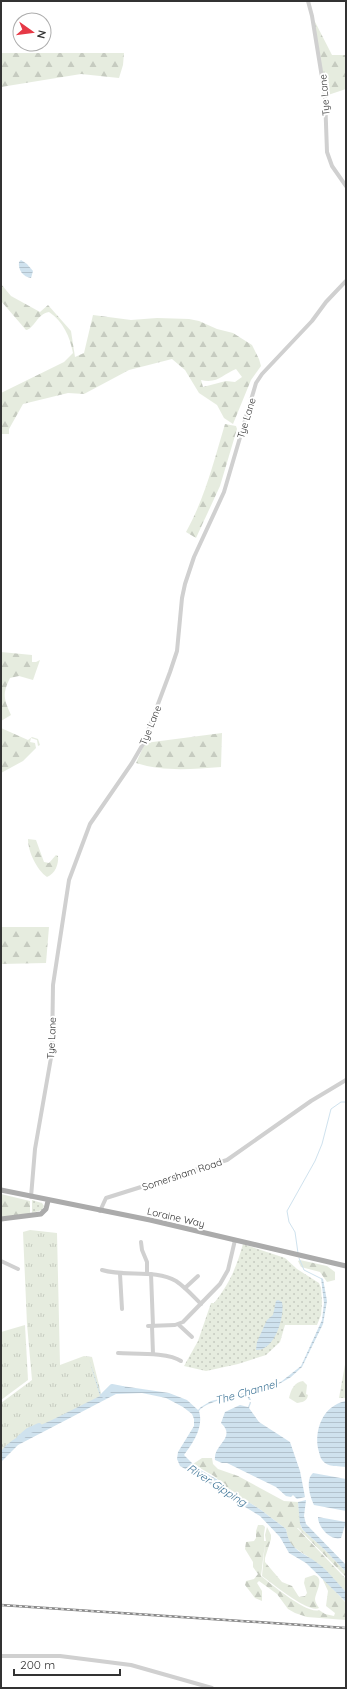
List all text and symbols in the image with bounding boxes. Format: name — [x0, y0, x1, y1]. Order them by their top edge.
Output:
north arrow — [12, 12, 52, 52]
text: N — [34, 29, 49, 40]
street label: Tye Lane — [316, 73, 333, 116]
street label: Tye Lane — [234, 396, 259, 440]
street label: Tye Lane — [137, 703, 164, 747]
street label: Tye Lane — [44, 1016, 59, 1059]
street label: Somersham Road — [140, 1155, 224, 1194]
street label: Loraine Way — [146, 1205, 206, 1230]
water label: The Channel — [213, 1376, 280, 1408]
water label: River Gipping — [185, 1461, 250, 1510]
scale bar — [14, 1651, 120, 1677]
text: 200 m — [20, 1657, 55, 1672]

